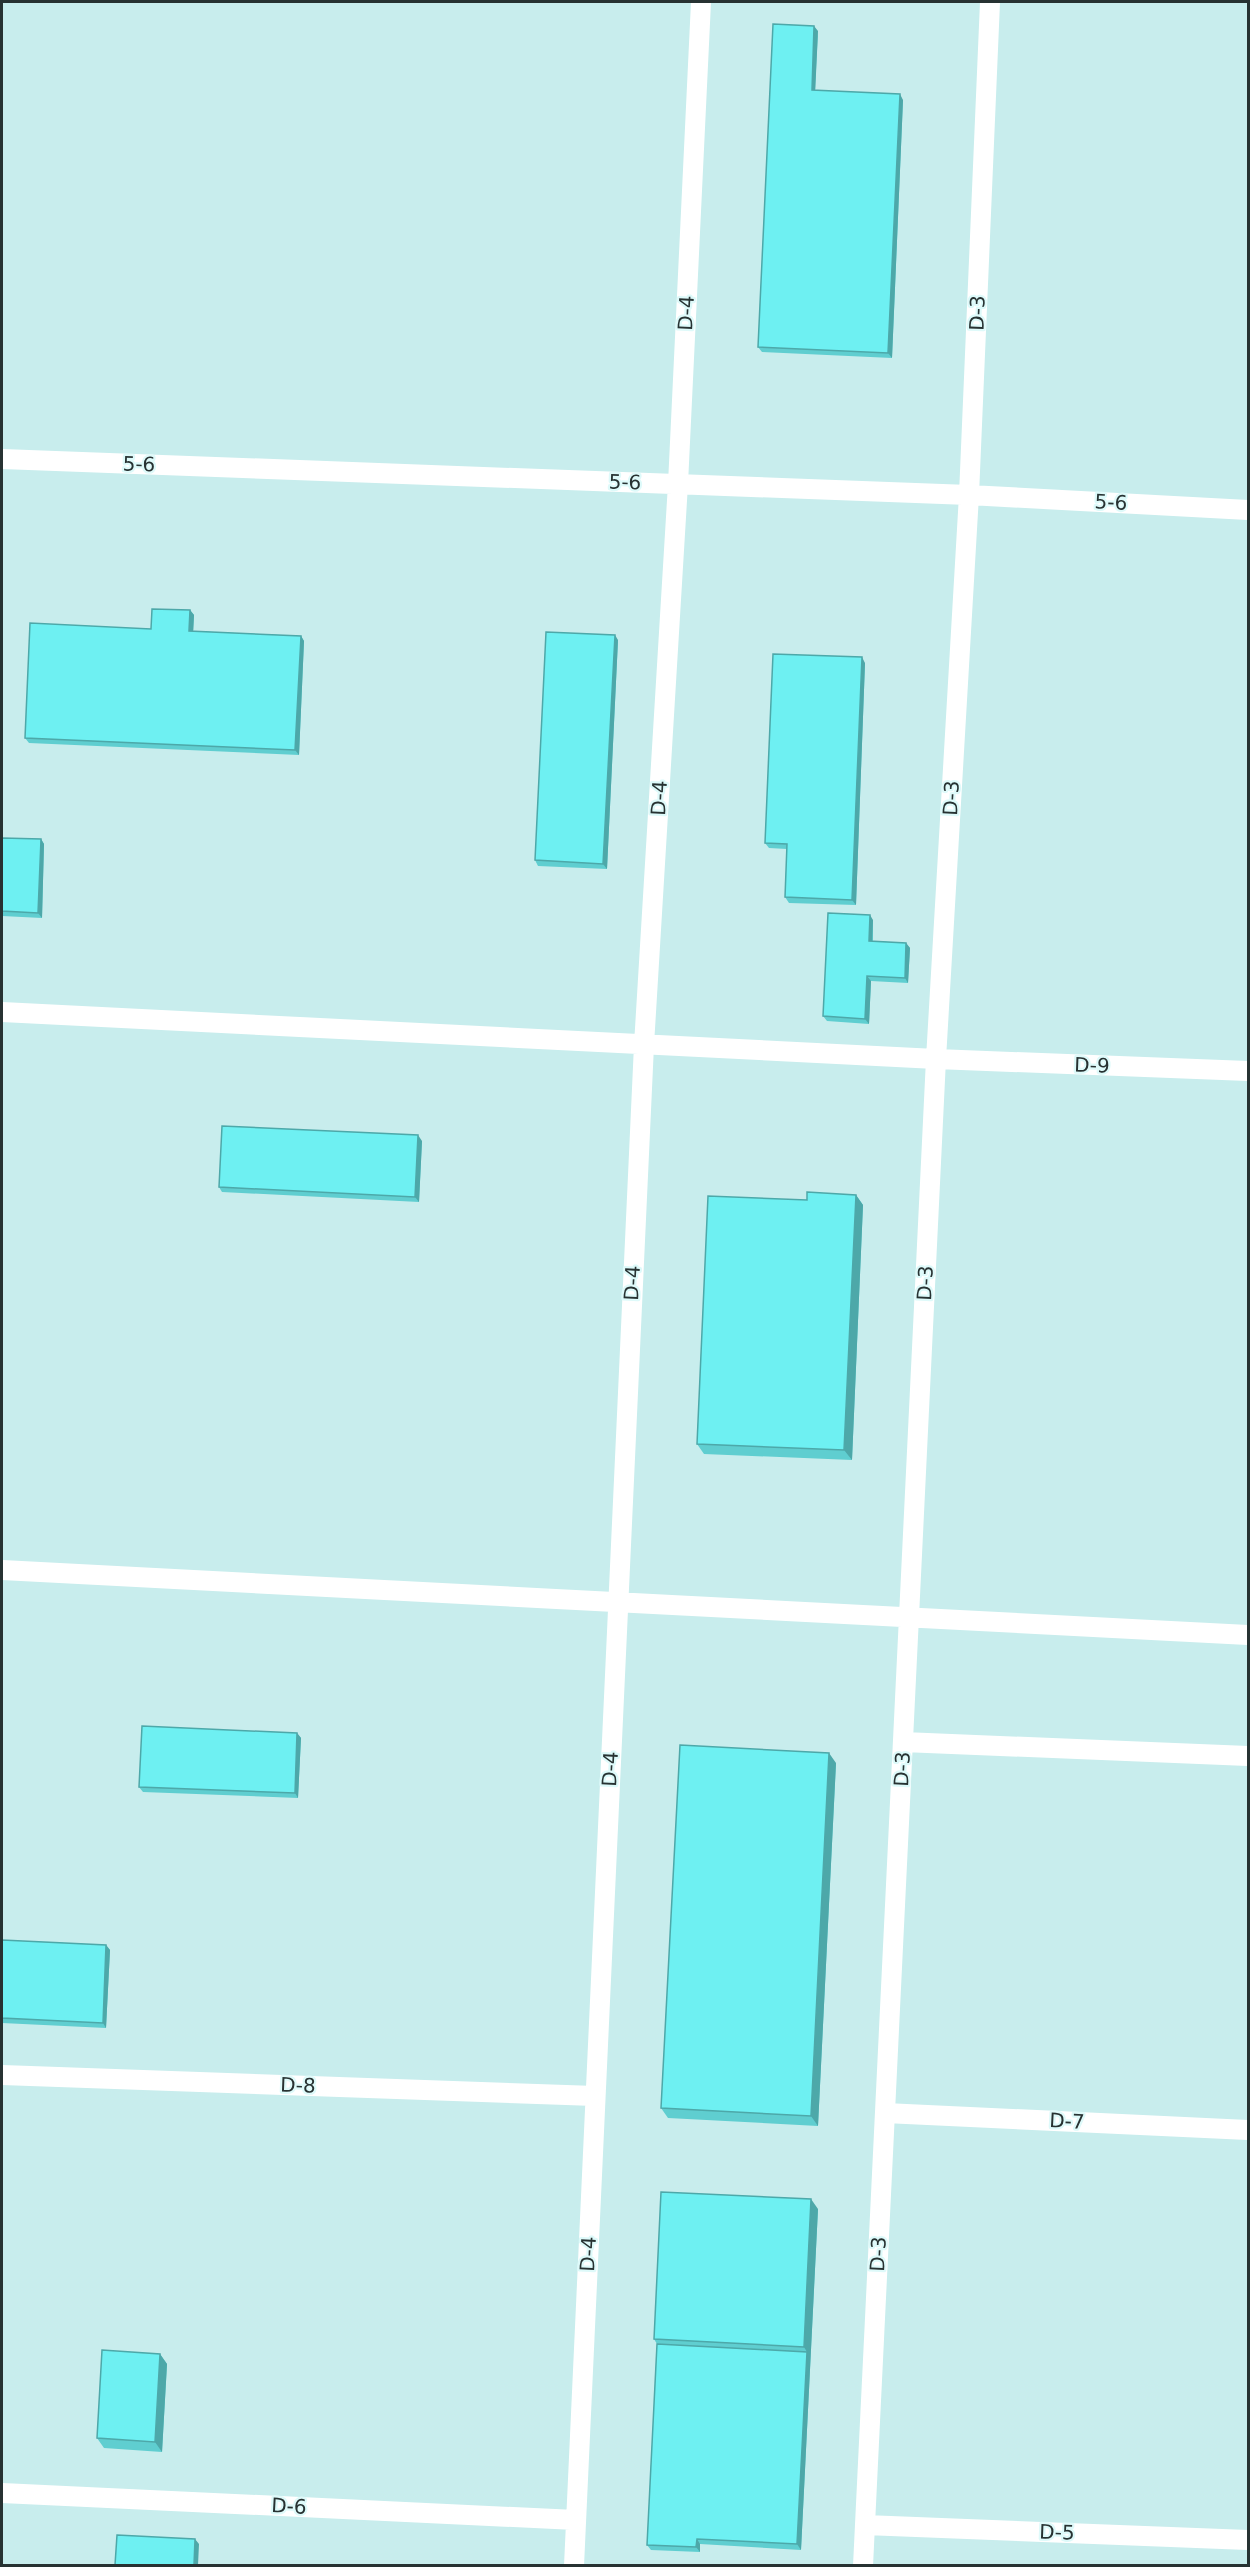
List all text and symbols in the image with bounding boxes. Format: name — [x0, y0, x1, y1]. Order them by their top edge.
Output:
street label: D-4 — [673, 295, 699, 331]
street label: D-3 — [964, 295, 990, 331]
street label: 5-6 — [122, 451, 156, 477]
street label: 5-6 — [608, 469, 642, 495]
street label: 5-6 — [1094, 489, 1128, 515]
street label: D-4 — [646, 780, 672, 816]
street label: D-3 — [938, 780, 964, 816]
street label: D-9 — [1074, 1052, 1110, 1078]
street label: D-4 — [619, 1265, 645, 1301]
street label: D-3 — [912, 1265, 938, 1301]
street label: D-4 — [597, 1751, 623, 1787]
street label: D-3 — [889, 1751, 915, 1787]
street label: D-8 — [280, 2072, 316, 2098]
street label: D-7 — [1049, 2108, 1085, 2134]
street label: D-4 — [575, 2236, 601, 2272]
street label: D-3 — [865, 2236, 891, 2272]
street label: D-6 — [271, 2493, 307, 2519]
street label: D-5 — [1039, 2519, 1075, 2545]

